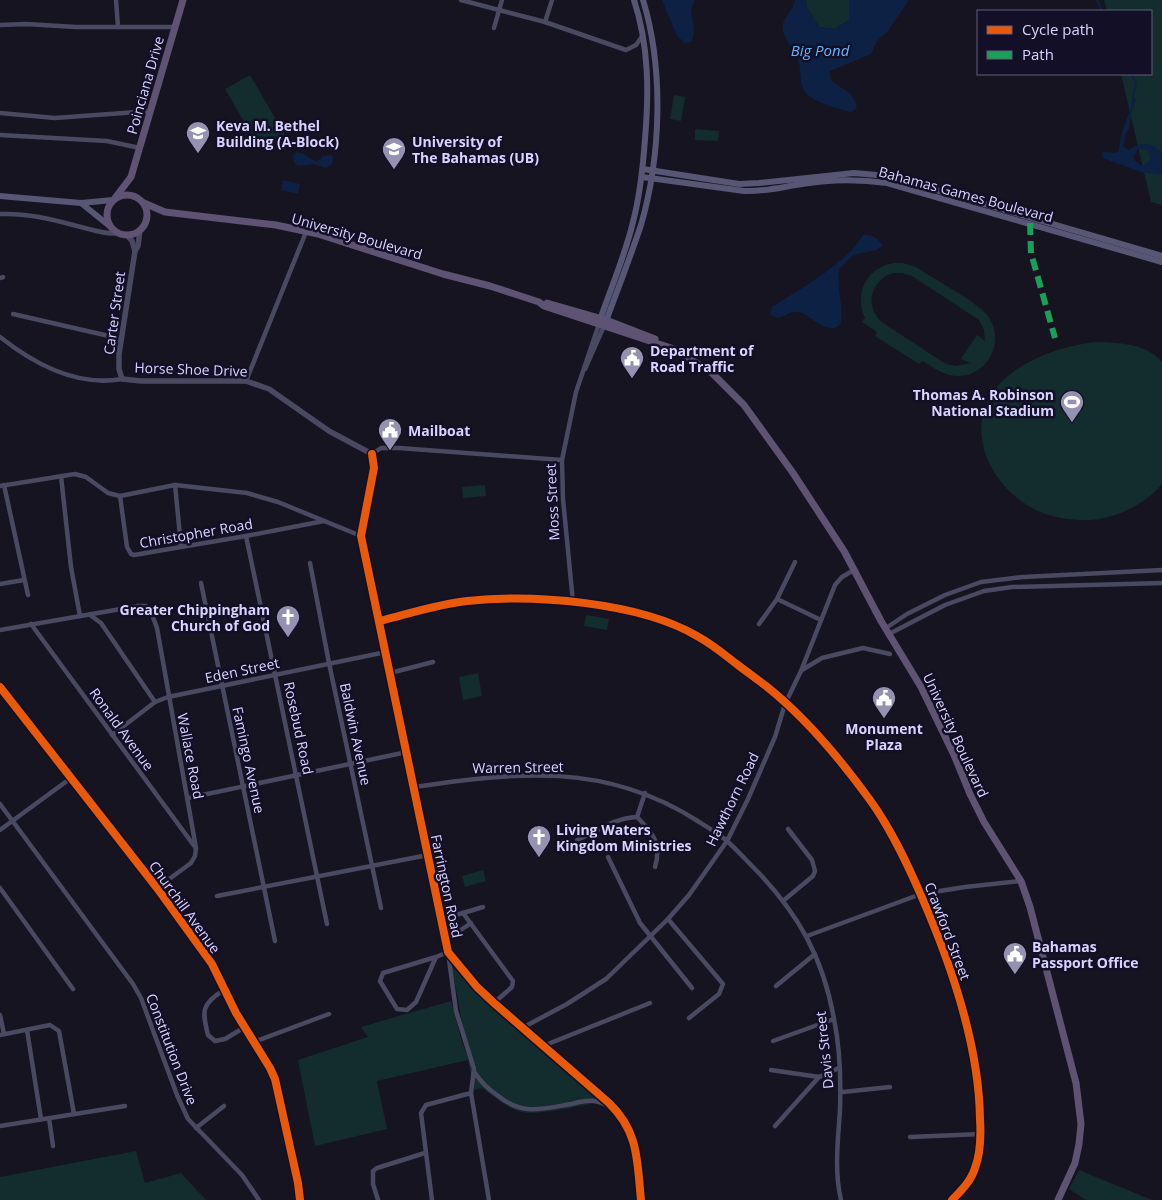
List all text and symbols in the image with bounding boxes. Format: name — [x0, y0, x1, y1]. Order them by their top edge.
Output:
legend — [977, 10, 1152, 75]
text: Cycle path — [1022, 19, 1094, 39]
street label: Poinciana Drive — [122, 34, 168, 136]
water label: Big Pond — [791, 40, 850, 60]
text: Path — [1022, 44, 1054, 64]
place label: Keva M. Bethel Building (A-Block) — [216, 116, 339, 151]
school or university icon: Keva M. Bethel Building (A-Block) — [185, 120, 211, 154]
place label: University of The Bahamas (UB) — [412, 132, 539, 167]
school or university icon: University of The Bahamas (UB) — [381, 136, 407, 170]
street label: Bahamas Games Boulevard — [877, 162, 1055, 226]
street label: University Boulevard — [289, 208, 425, 264]
street label: Carter Street — [99, 270, 129, 356]
place label: Department of Road Traffic — [650, 341, 755, 376]
public building icon: Department of Road Traffic — [619, 345, 645, 379]
street label: Horse Shoe Drive — [134, 358, 248, 380]
place label: Thomas A. Robinson National Stadium — [913, 385, 1054, 420]
sports icon: Thomas A. Robinson National Stadium — [1059, 389, 1085, 423]
public building icon: Mailboat — [377, 417, 403, 451]
place label: Mailboat — [408, 421, 470, 440]
street label: Moss Street — [540, 463, 564, 541]
street label: Christopher Road — [138, 514, 254, 552]
place label: Greater Chippingham Church of God — [120, 600, 270, 635]
church icon: Greater Chippingham Church of God — [275, 604, 301, 638]
street label: Eden Street — [203, 653, 281, 687]
street label: University Boulevard — [919, 670, 993, 800]
street label: Rosebud Road — [280, 680, 318, 776]
street label: Baldwin Avenue — [336, 681, 376, 787]
street label: Ronald Avenue — [86, 684, 159, 774]
public building icon: Monument Plaza — [871, 685, 897, 719]
street label: Famingo Avenue — [228, 705, 270, 815]
street label: Wallace Road — [173, 711, 209, 801]
place label: Monument Plaza — [845, 719, 923, 754]
street label: Hawthorn Road — [701, 749, 763, 849]
street label: Warren Street — [472, 757, 564, 777]
place label: Living Waters Kingdom Ministries — [556, 820, 691, 855]
church icon: Living Waters Kingdom Ministries — [526, 824, 552, 858]
street label: Farrington Road — [427, 833, 467, 939]
street label: Churchill Avenue — [145, 857, 225, 957]
street label: Crawford Street — [921, 879, 975, 983]
place label: Bahamas Passport Office — [1032, 937, 1138, 972]
public building icon: Bahamas Passport Office — [1002, 941, 1028, 975]
street label: Constitution Drive — [142, 990, 202, 1108]
street label: Davis Street — [810, 1010, 838, 1090]

